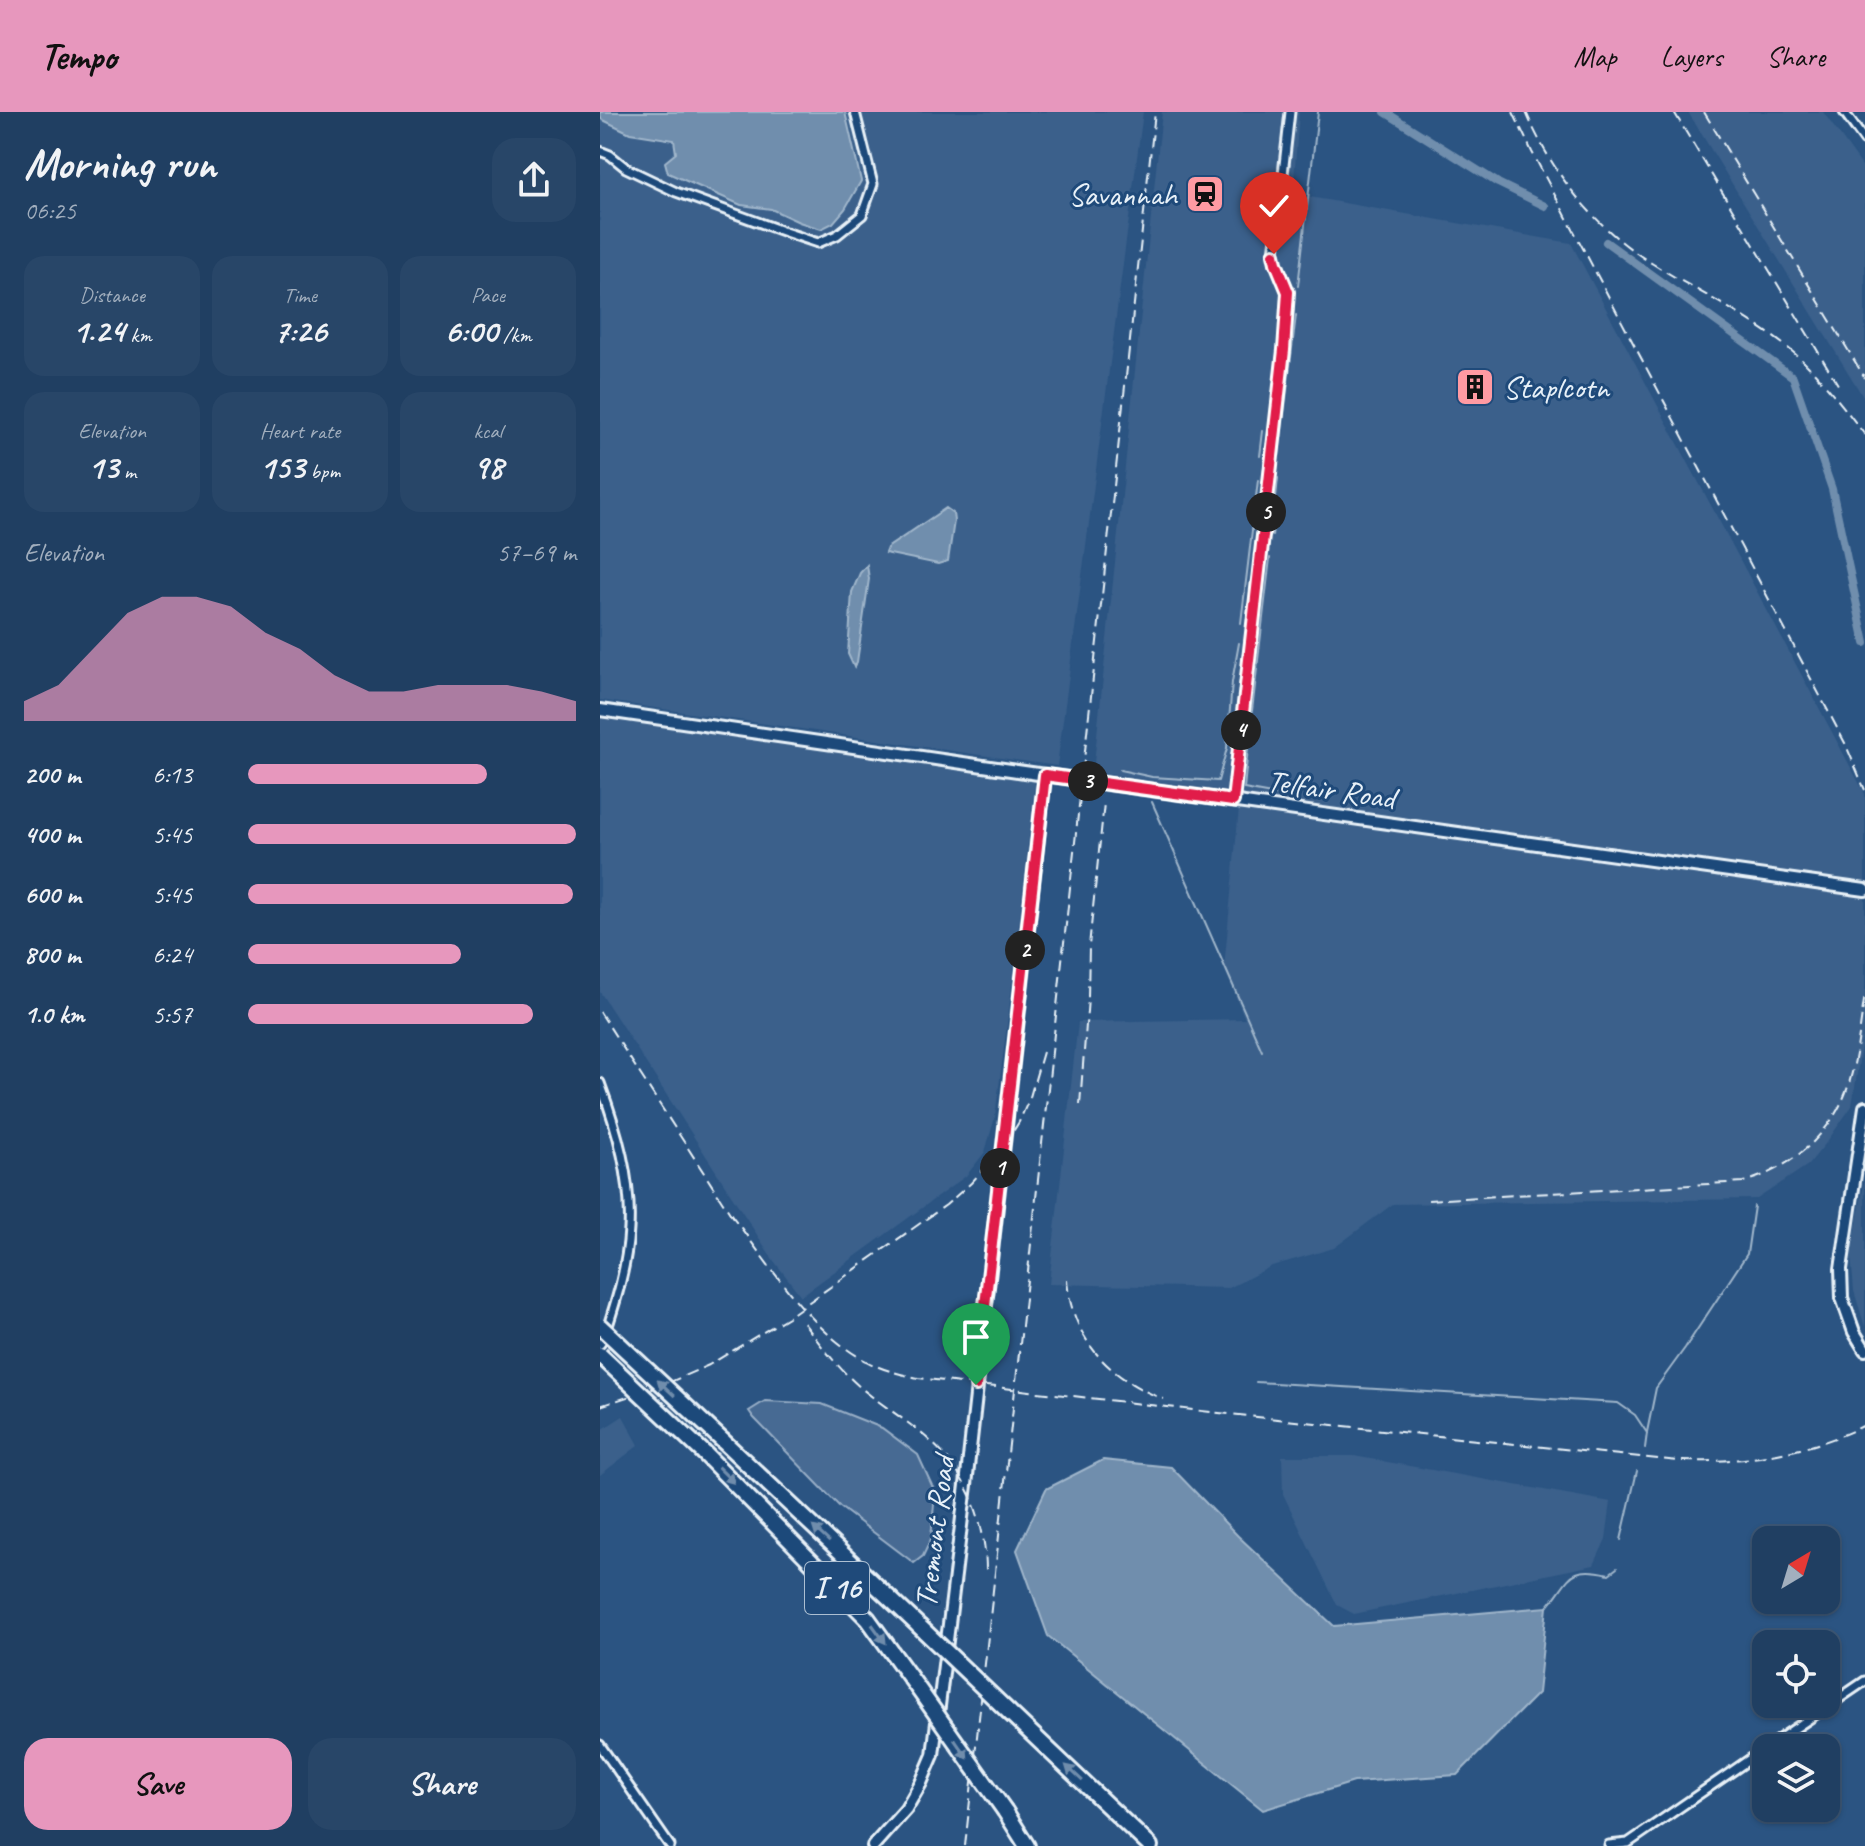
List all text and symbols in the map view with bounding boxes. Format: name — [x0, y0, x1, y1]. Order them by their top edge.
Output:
text: Tempo — [40, 33, 116, 80]
text: Map — [1574, 39, 1617, 74]
text: Layers — [1661, 39, 1722, 74]
text: Share — [1766, 39, 1825, 74]
text: Morning run — [24, 136, 216, 191]
button: share — [492, 138, 576, 222]
pin — [1240, 172, 1308, 254]
station icon: Savannah — [1184, 173, 1226, 215]
place label: Savannah — [1068, 174, 1179, 215]
icon: check — [1252, 184, 1296, 228]
text: 06:25 — [24, 194, 76, 227]
text: Distance — [79, 281, 145, 309]
text: Time — [283, 281, 317, 309]
text: Pace — [471, 281, 505, 309]
text: 1.24 — [72, 309, 125, 352]
text: 7:26 — [273, 309, 327, 352]
text: 6:00 — [444, 309, 498, 352]
text: km — [125, 321, 152, 349]
text: /km — [498, 321, 532, 349]
building icon: Staplcotn — [1454, 366, 1496, 408]
place label: Staplcotn — [1503, 367, 1611, 408]
text: Elevation — [78, 417, 146, 445]
text: Heart rate — [260, 417, 340, 445]
text: kcal — [473, 417, 503, 445]
text: 13 — [88, 445, 118, 488]
text: 153 — [260, 445, 305, 488]
text: 98 — [473, 445, 503, 488]
text: m — [118, 457, 136, 485]
text: bpm — [305, 457, 340, 485]
pin: 5 — [1246, 492, 1286, 532]
text: 5 — [1261, 498, 1271, 526]
text: Elevation — [24, 536, 104, 569]
text: 57–69 m — [497, 536, 576, 569]
pin: 4 — [1221, 710, 1261, 750]
text: 4 — [1236, 716, 1246, 744]
text: 200 m — [24, 758, 80, 791]
text: 6:13 — [152, 758, 192, 791]
street label: Telfair Road — [1264, 760, 1402, 819]
pin: 3 — [1068, 761, 1108, 801]
text: 3 — [1083, 767, 1093, 795]
text: 400 m — [24, 818, 80, 851]
text: 5:45 — [152, 818, 192, 851]
text: 600 m — [24, 878, 81, 911]
text: 5:45 — [152, 878, 192, 911]
pin: 2 — [1005, 930, 1045, 970]
text: 2 — [1020, 936, 1030, 964]
text: 800 m — [24, 938, 80, 971]
text: 6:24 — [152, 938, 192, 971]
text: 1.0 km — [24, 998, 84, 1031]
text: 5:57 — [152, 998, 192, 1031]
pin: 1 — [980, 1148, 1020, 1188]
text: 1 — [995, 1154, 1005, 1182]
pin — [942, 1303, 1010, 1385]
icon: arrive — [954, 1315, 998, 1359]
one-way arrow — [657, 1379, 676, 1397]
street label: Tremont Road — [905, 1449, 965, 1610]
one-way arrow — [716, 1465, 735, 1484]
one-way arrow — [812, 1526, 831, 1544]
north arrow — [1752, 1526, 1840, 1614]
map controls — [1752, 1526, 1840, 1822]
road number: I 16 — [805, 1562, 869, 1614]
one-way arrow — [871, 1624, 886, 1645]
button: locate — [1752, 1630, 1840, 1718]
button: layers — [1752, 1734, 1840, 1822]
button: Save — [24, 1738, 292, 1830]
button: Share — [308, 1738, 576, 1830]
one-way arrow — [953, 1739, 968, 1760]
one-way arrow — [1064, 1764, 1083, 1782]

